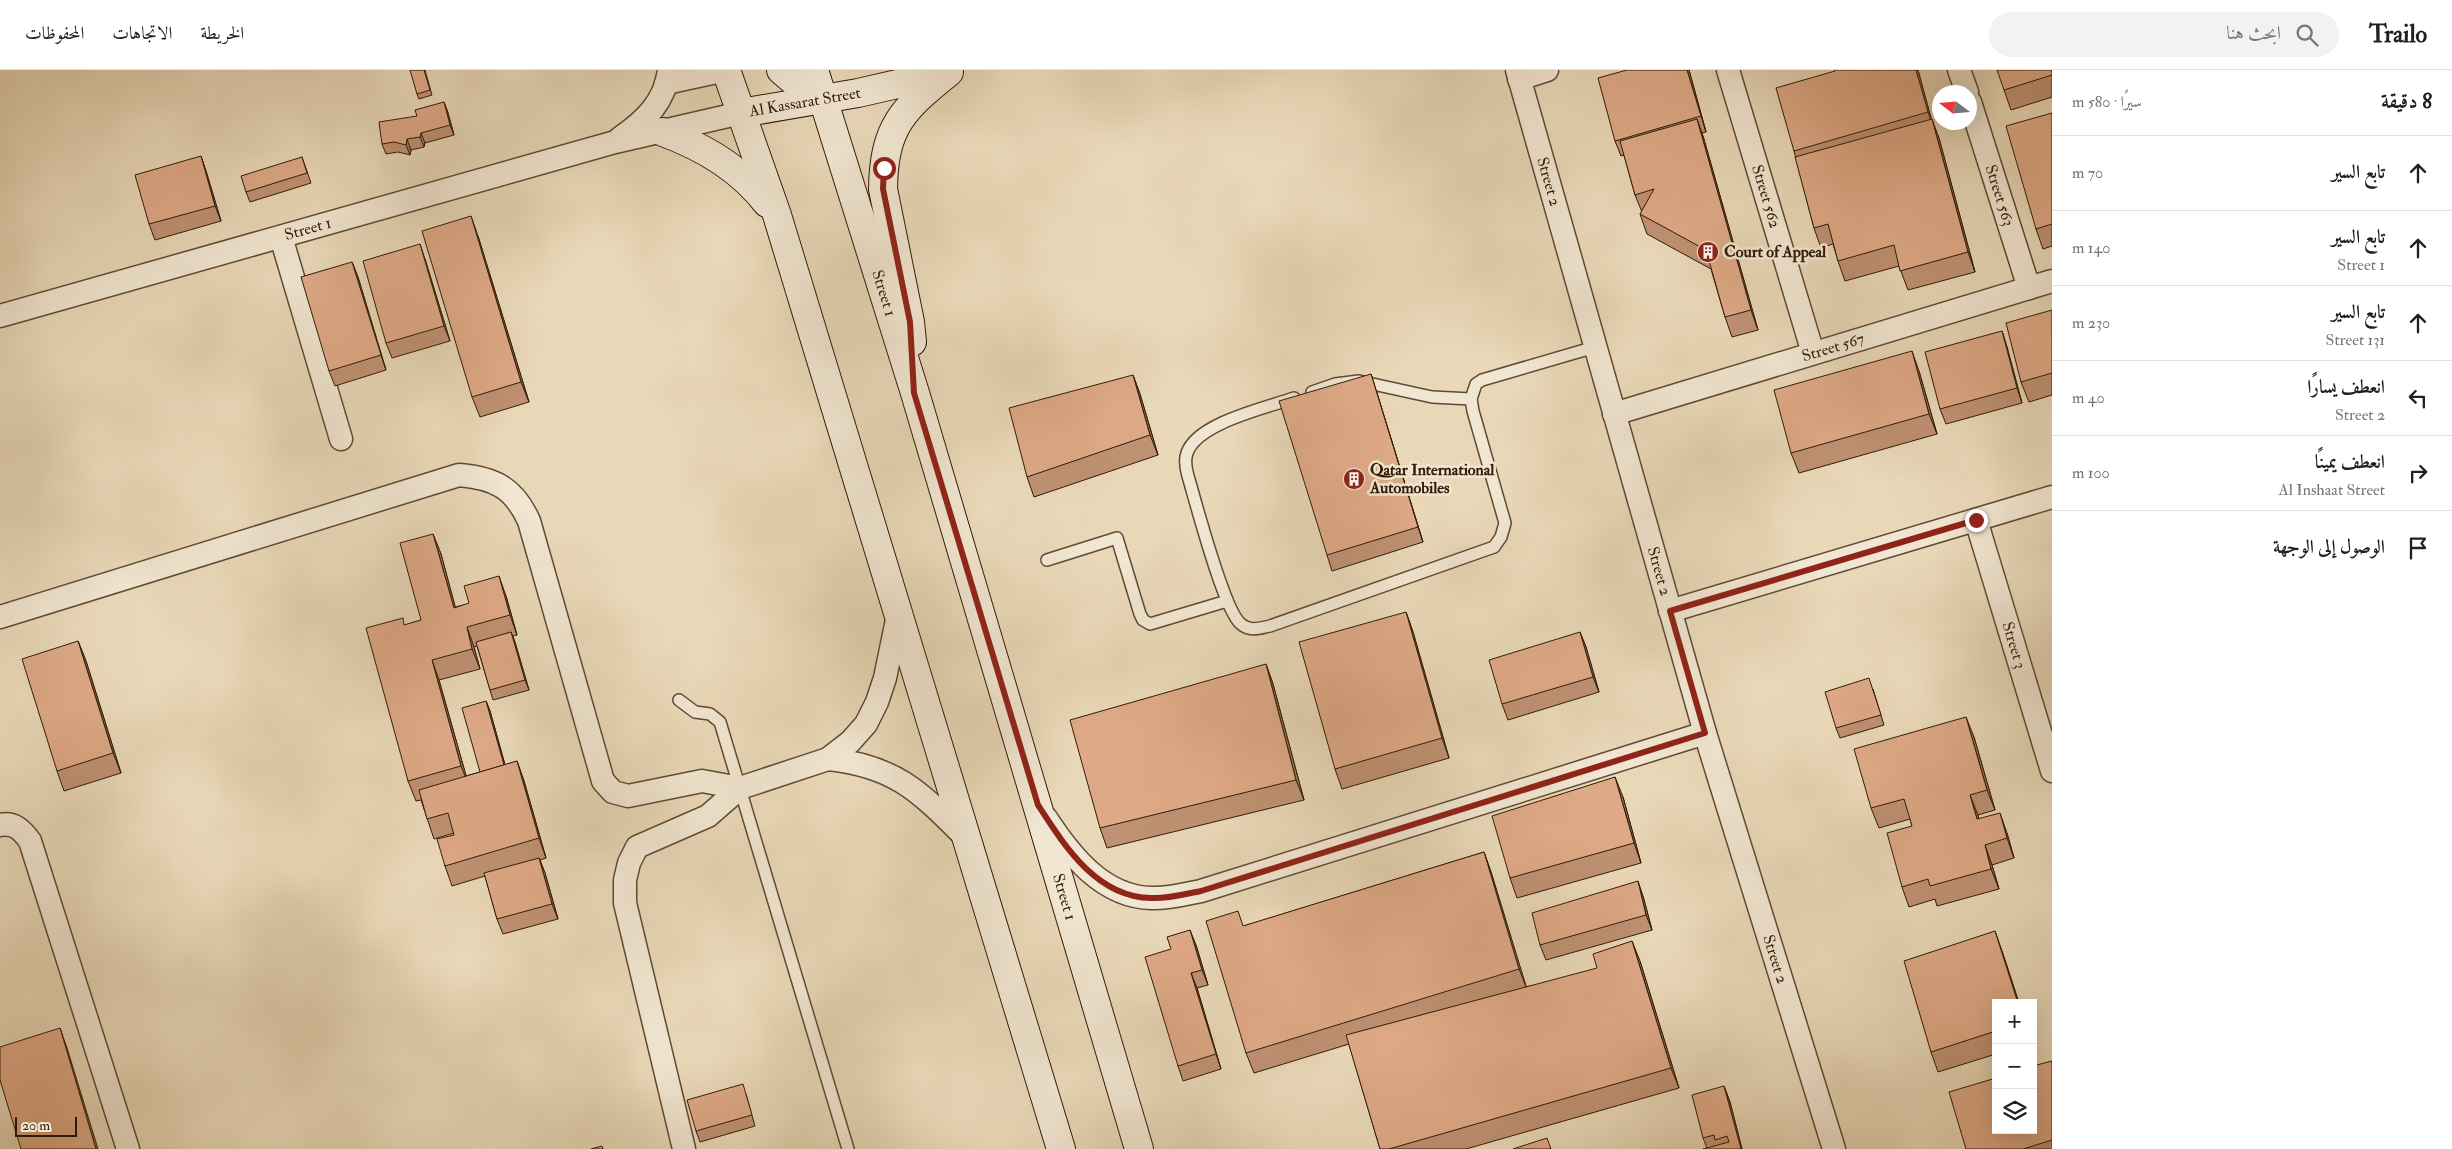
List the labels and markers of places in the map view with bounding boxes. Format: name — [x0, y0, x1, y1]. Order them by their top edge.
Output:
building icon: Court of Appeal — [1696, 240, 1720, 264]
place label: Court of Appeal — [1724, 242, 1827, 263]
place label: Qatar International Automobiles — [1369, 460, 1495, 498]
building icon: Qatar International Automobiles — [1342, 467, 1366, 491]

